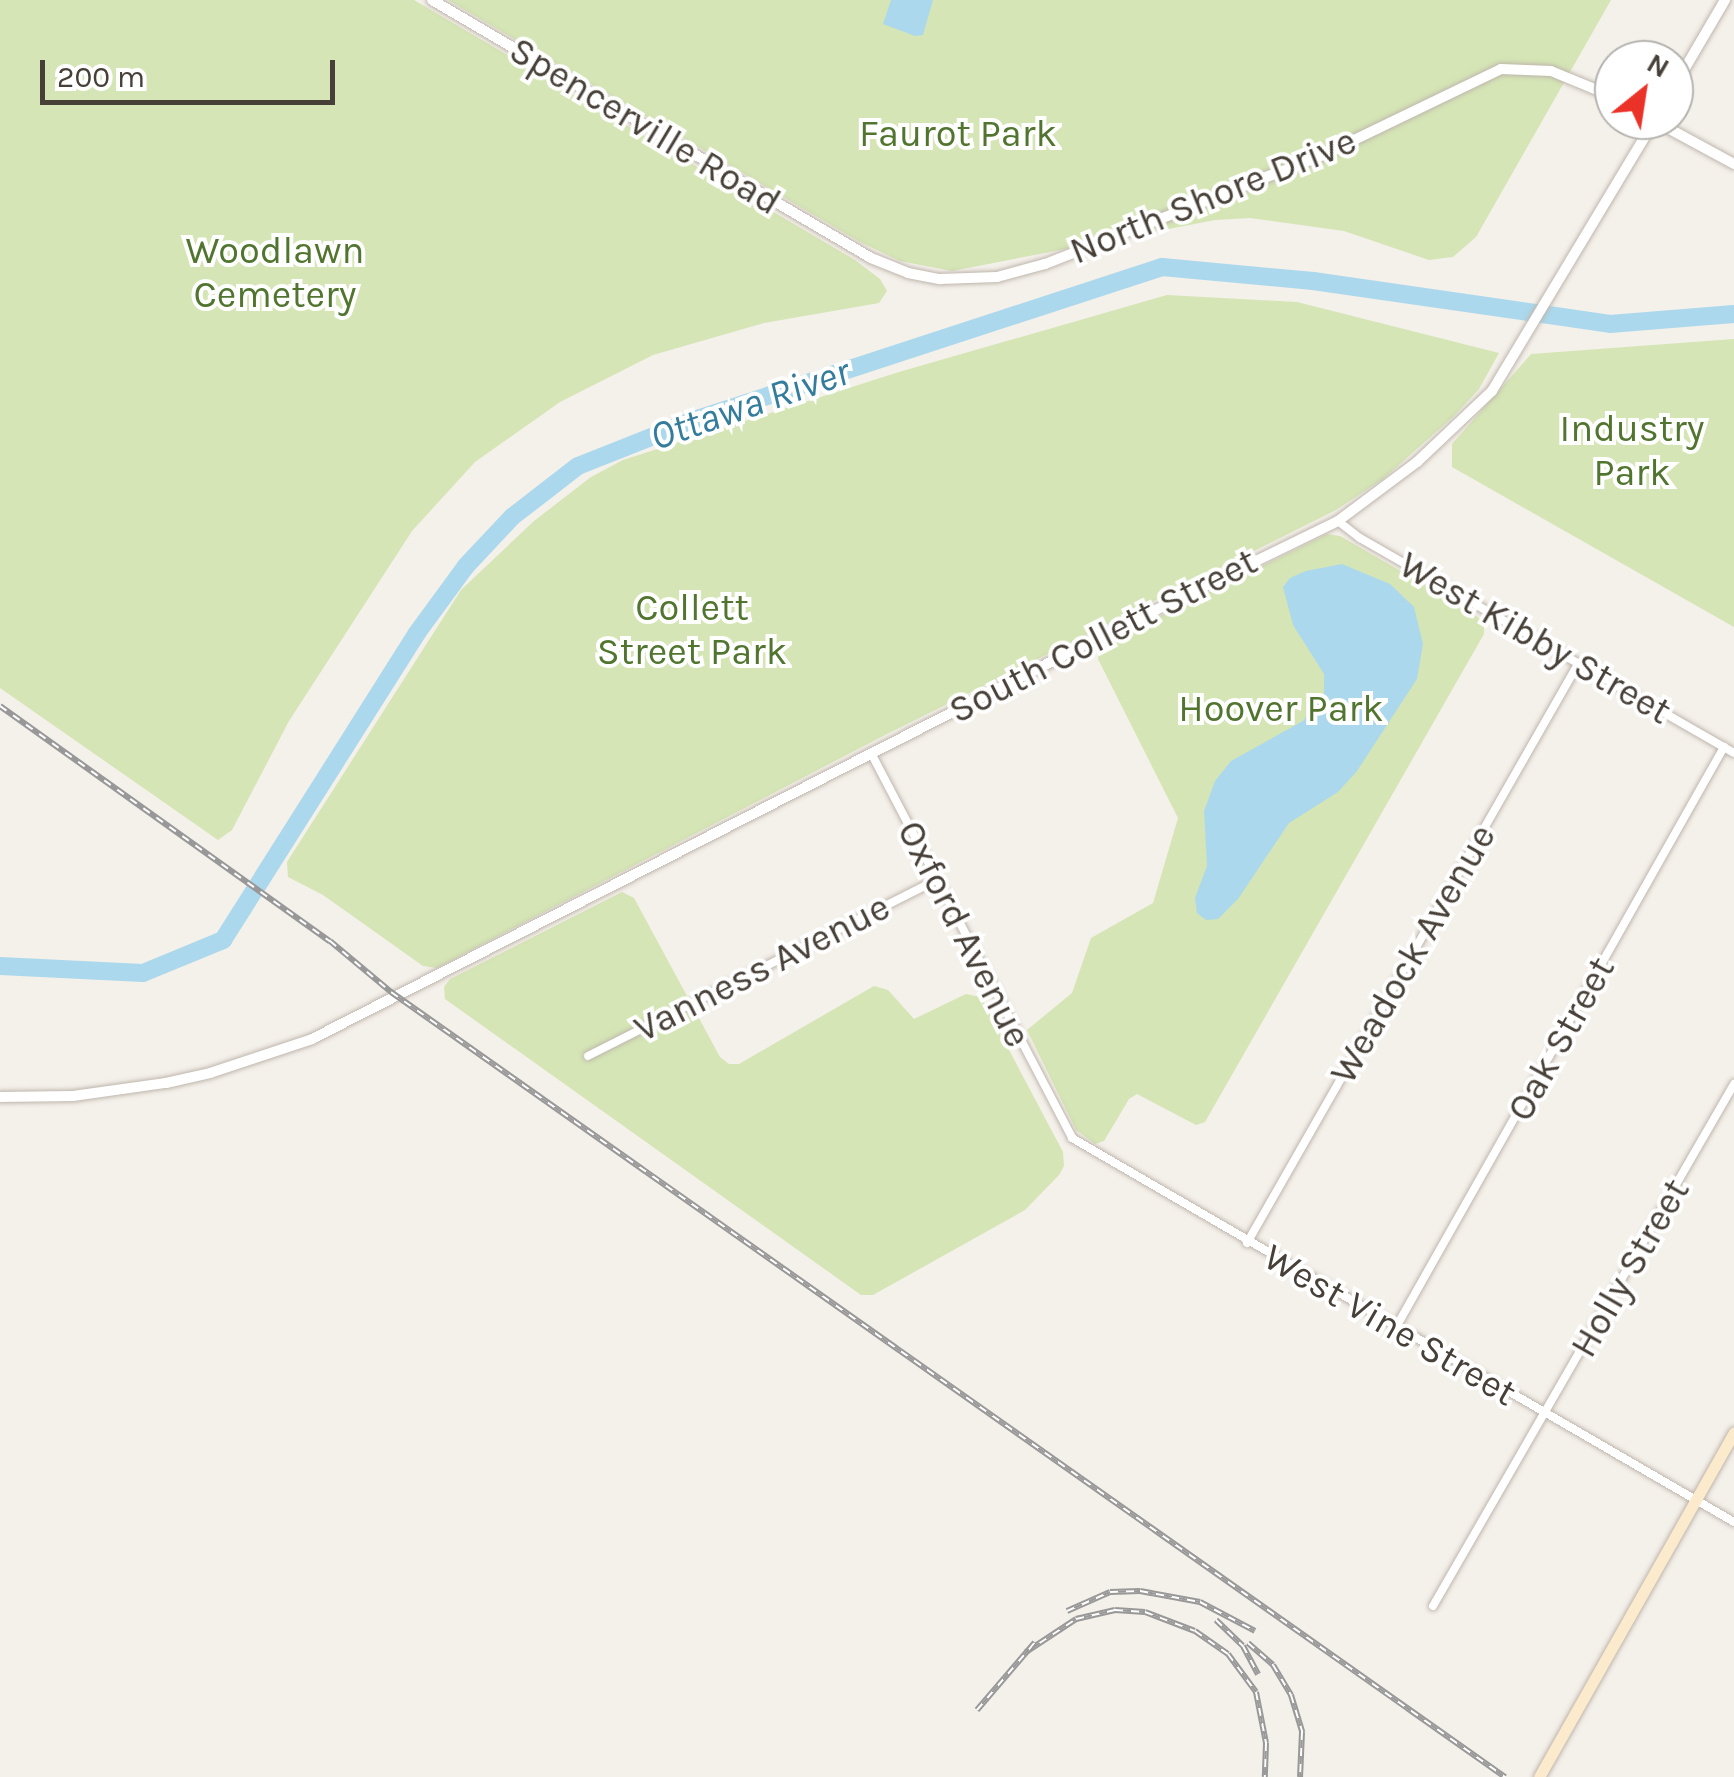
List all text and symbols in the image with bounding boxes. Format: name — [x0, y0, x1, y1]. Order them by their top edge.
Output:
street label: Spencerville Road — [501, 27, 789, 225]
scale bar — [45, 40, 340, 102]
north arrow — [1594, 40, 1694, 140]
text: N — [1641, 46, 1675, 85]
text: 200 m — [57, 59, 145, 95]
park label: Faurot Park — [859, 111, 1057, 157]
street label: North Shore Drive — [1063, 118, 1363, 274]
park label: Woodlawn Cemetery — [186, 228, 364, 318]
water label: Ottawa River — [644, 347, 856, 461]
park label: Industry Park — [1560, 406, 1704, 496]
street label: South Collett Street — [941, 539, 1265, 733]
street label: West Kibby Street — [1391, 542, 1679, 734]
park label: Collett Street Park — [597, 585, 787, 674]
park label: Hoover Park — [1178, 686, 1384, 732]
street label: Oxford Avenue — [887, 813, 1041, 1055]
street label: Weadock Avenue — [1320, 816, 1506, 1092]
street label: Vanness Avenue — [627, 884, 897, 1052]
street label: Oak Street — [1497, 949, 1625, 1129]
street label: Holly Street — [1561, 1171, 1699, 1365]
street label: West Vine Street — [1256, 1234, 1524, 1416]

